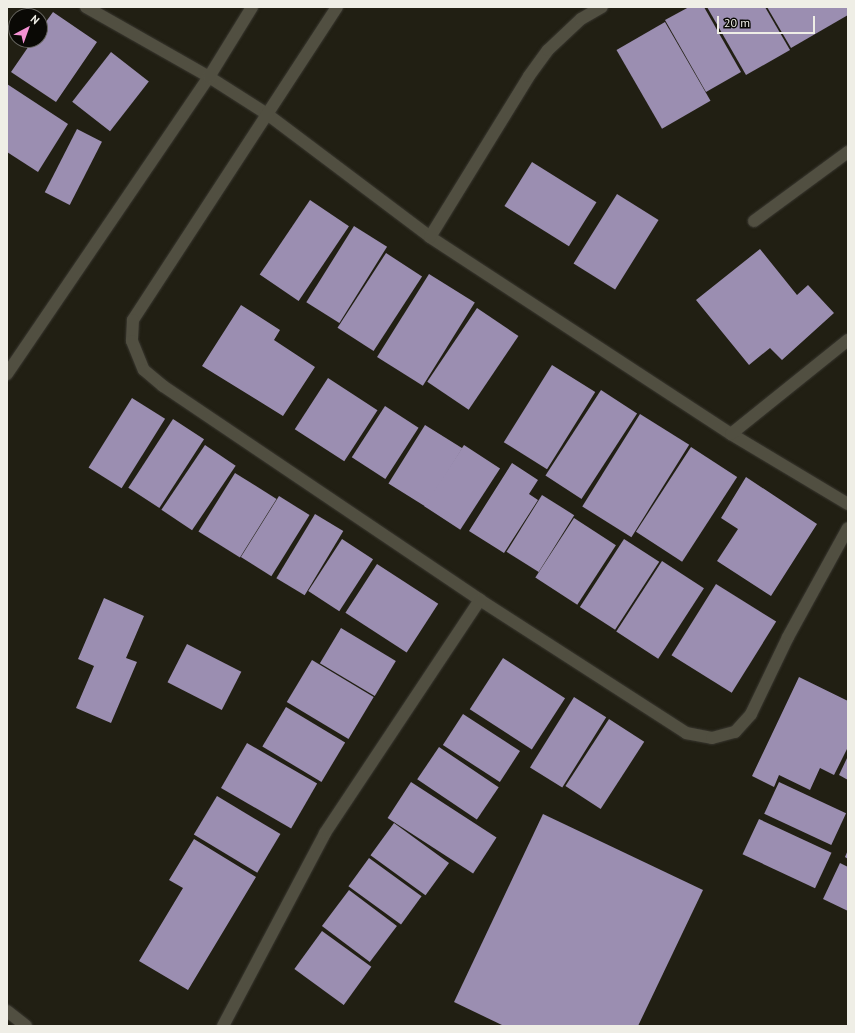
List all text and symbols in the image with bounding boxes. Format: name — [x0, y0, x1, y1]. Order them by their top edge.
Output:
north arrow — [8, 8, 48, 48]
scale bar — [719, 8, 817, 34]
text: N — [28, 12, 43, 27]
text: 20 m — [724, 15, 750, 30]

